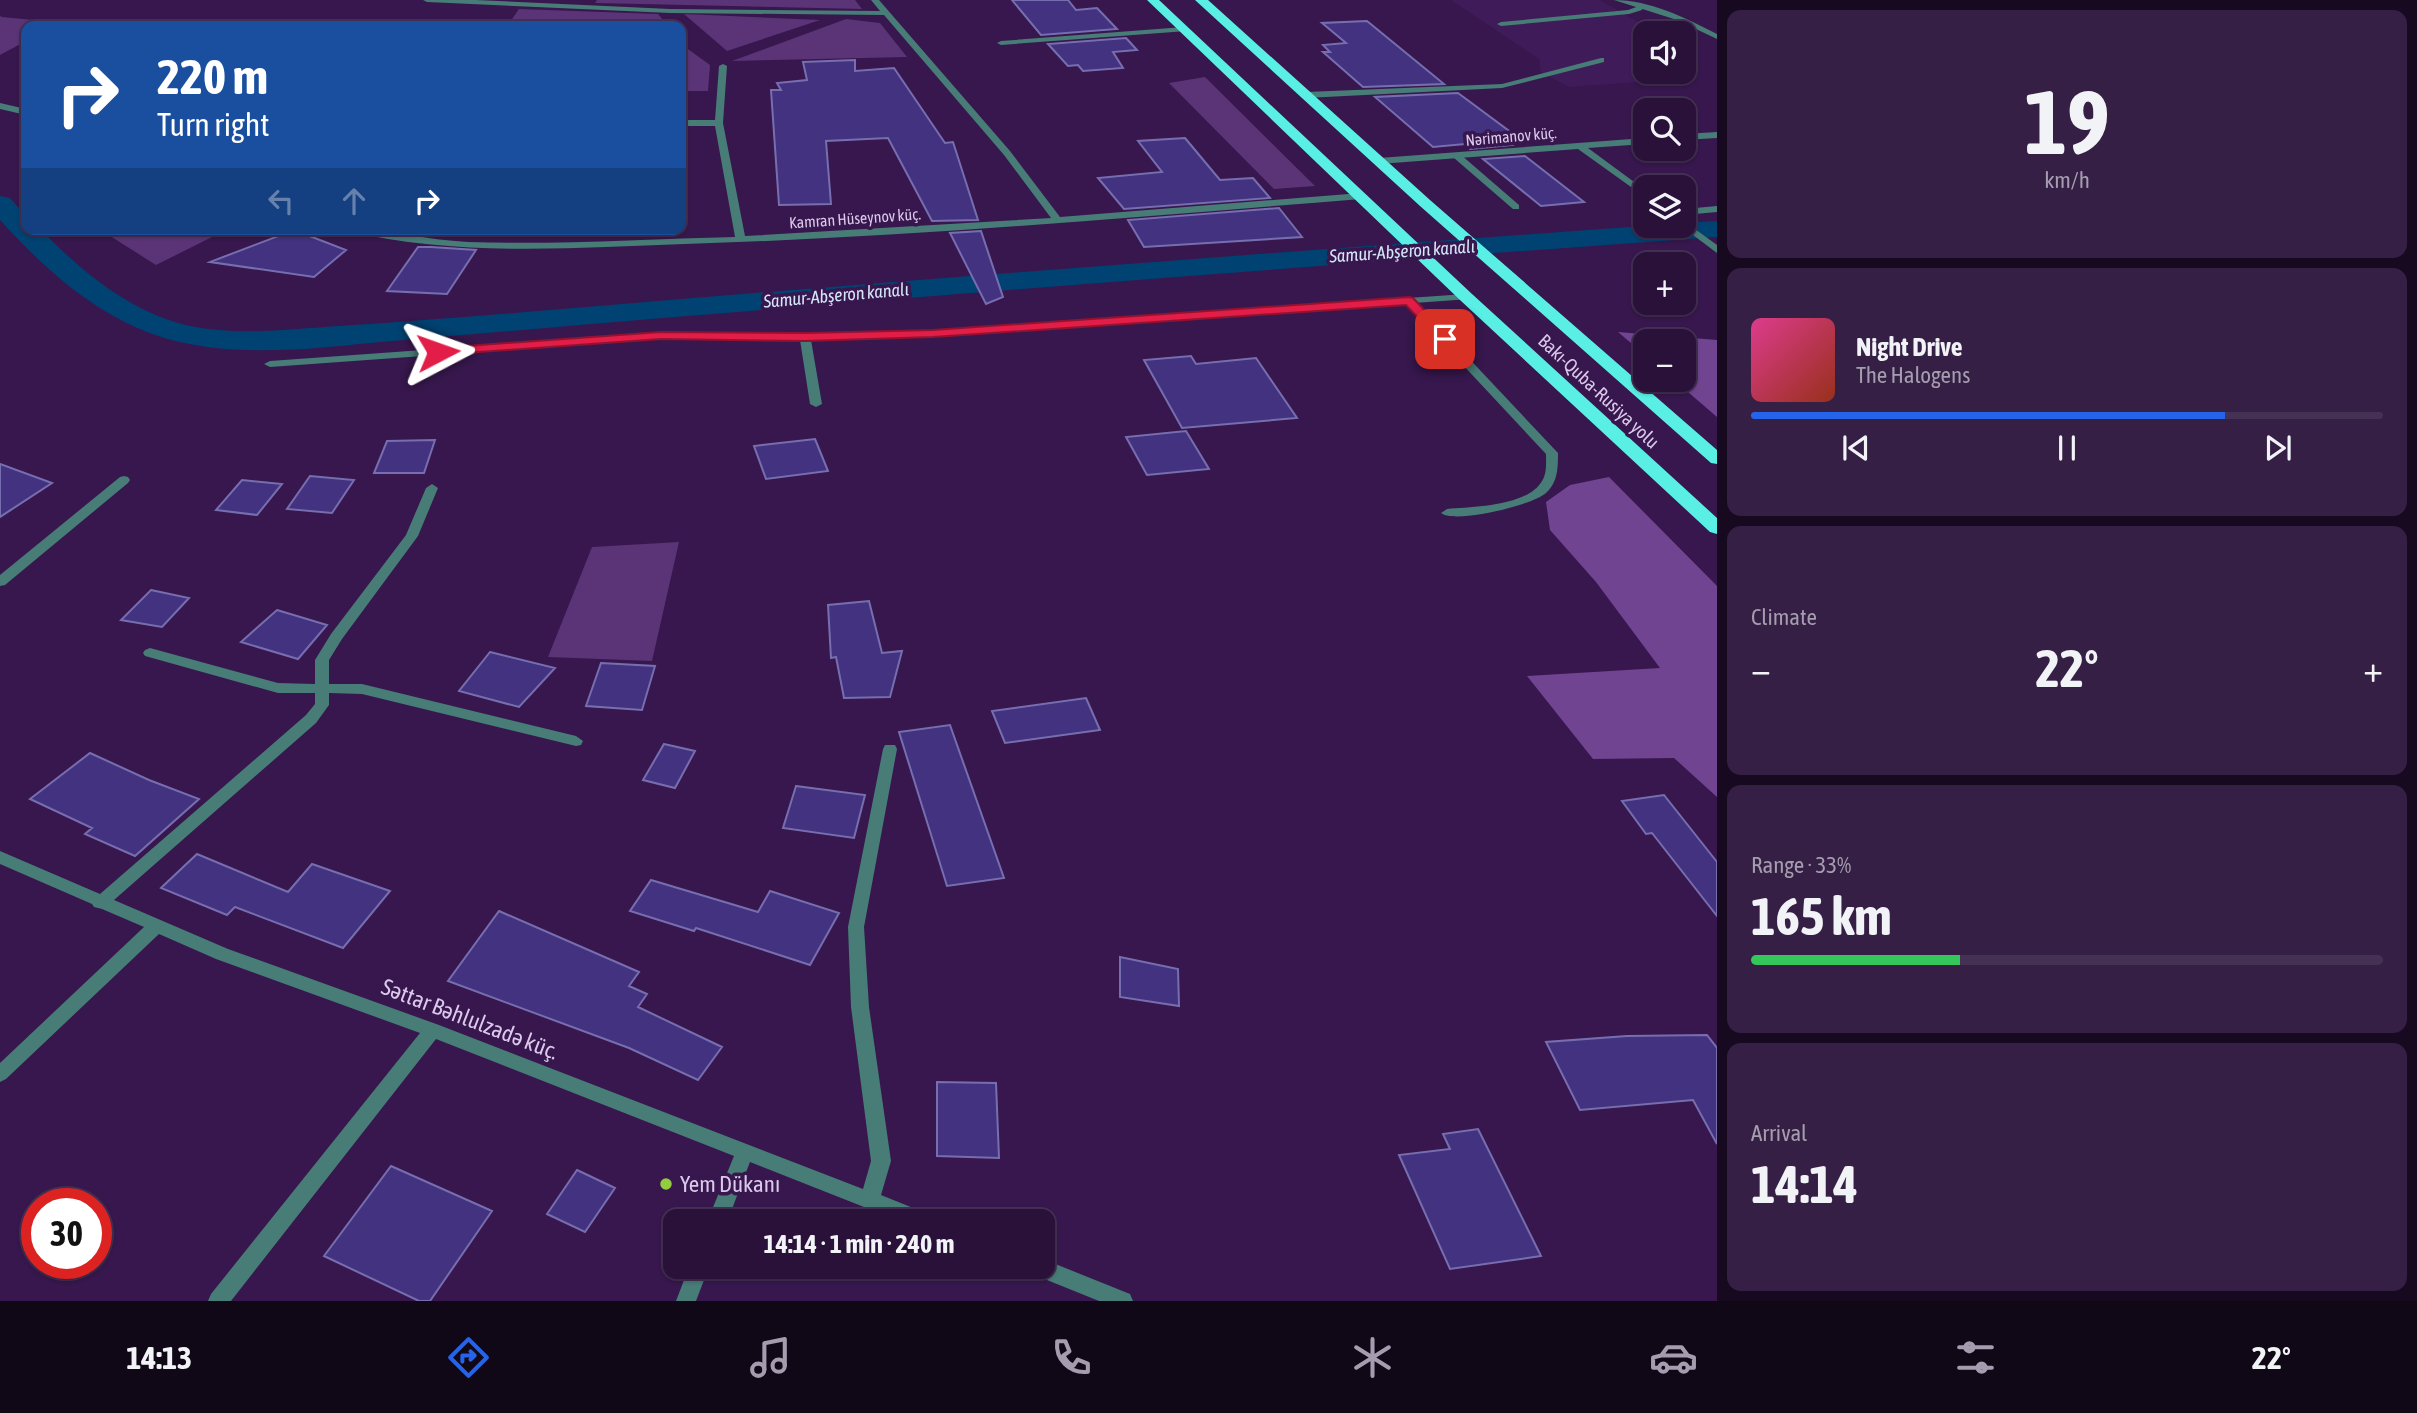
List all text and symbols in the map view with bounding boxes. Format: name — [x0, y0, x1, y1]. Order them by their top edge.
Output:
map controls — [1633, 21, 1696, 392]
button: sound — [1633, 21, 1696, 84]
text: 220 m — [157, 48, 268, 104]
icon: right — [42, 49, 133, 140]
text: 19 — [2024, 69, 2110, 173]
button: search — [1633, 98, 1696, 161]
text: Turn right — [157, 106, 270, 143]
street label: Nərimanov küç. — [1465, 123, 1558, 150]
text: km/h — [2044, 167, 2090, 193]
button: layers — [1633, 175, 1696, 238]
icon: left — [262, 182, 300, 220]
icon: ahead — [335, 182, 373, 220]
icon: right — [408, 182, 446, 220]
street label: Kamran Hüseynov küç. — [788, 204, 922, 233]
water label: Samur-Abşeron kanalı — [1328, 235, 1475, 267]
button: + — [1633, 252, 1696, 315]
water label: Samur-Abşeron kanalı — [762, 278, 909, 312]
pin — [1415, 309, 1475, 369]
position arrow — [401, 315, 475, 389]
icon: arrive — [1426, 320, 1464, 358]
street label: Bakı-Quba-Rusiya yolu — [1534, 329, 1664, 453]
button: − — [1633, 329, 1696, 392]
text: Night Drive — [1856, 332, 1963, 362]
text: The Halogens — [1856, 362, 1970, 388]
icon: previous — [1837, 429, 1875, 467]
icon: pause — [2048, 429, 2086, 467]
icon: next — [2259, 429, 2297, 467]
text: Climate — [1751, 604, 1817, 630]
text: 22° — [2035, 638, 2099, 698]
text: − — [1751, 647, 1771, 690]
text: + — [2363, 647, 2383, 690]
text: Range · 33% — [1751, 852, 1851, 878]
text: 165 km — [1751, 886, 1892, 946]
street label: Səttar Bəhlulzadə küç. — [378, 973, 562, 1065]
text: Arrival — [1751, 1120, 1807, 1146]
text: 14:14 — [1751, 1154, 1858, 1214]
place label: Yem Dükanı — [680, 1171, 780, 1197]
marker: Yem Dükanı — [658, 1176, 674, 1192]
speed limit sign: 30 — [21, 1188, 112, 1279]
text: 14:14 · 1 min · 240 m — [764, 1229, 954, 1259]
icon: directions — [444, 1333, 493, 1382]
icon: music — [746, 1333, 795, 1382]
icon: phone — [1047, 1333, 1096, 1382]
icon: climate — [1348, 1333, 1397, 1382]
icon: car — [1649, 1333, 1698, 1382]
icon: filters — [1951, 1333, 2000, 1382]
text: 14:13 — [126, 1339, 192, 1376]
text: 22° — [2252, 1339, 2291, 1376]

